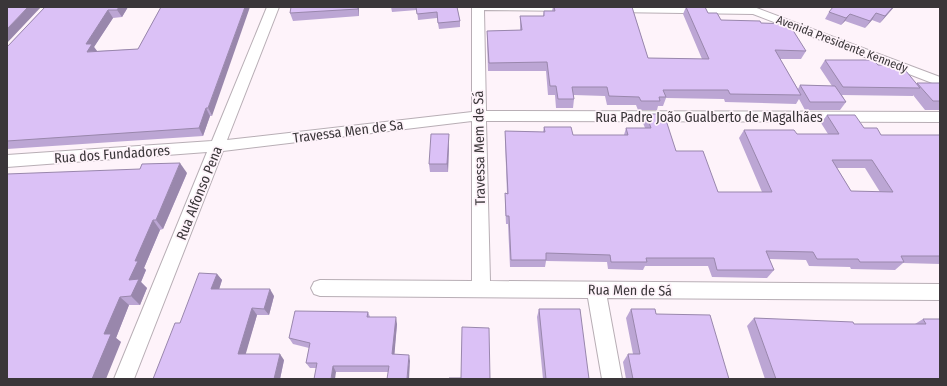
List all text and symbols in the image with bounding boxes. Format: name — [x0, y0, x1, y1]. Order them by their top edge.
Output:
street label: Avenida Presidente Kennedy — [774, 12, 910, 76]
street label: Travessa Mem de Sá — [470, 90, 489, 205]
street label: Rua Padre João Gualberto de Magalhães — [595, 109, 823, 126]
street label: Travessa Men de Sa — [292, 116, 404, 147]
street label: Rua dos Fundadores — [53, 142, 171, 167]
street label: Rua Alfonso Pena — [173, 144, 226, 243]
street label: Rua Men de Sá — [588, 281, 672, 300]

